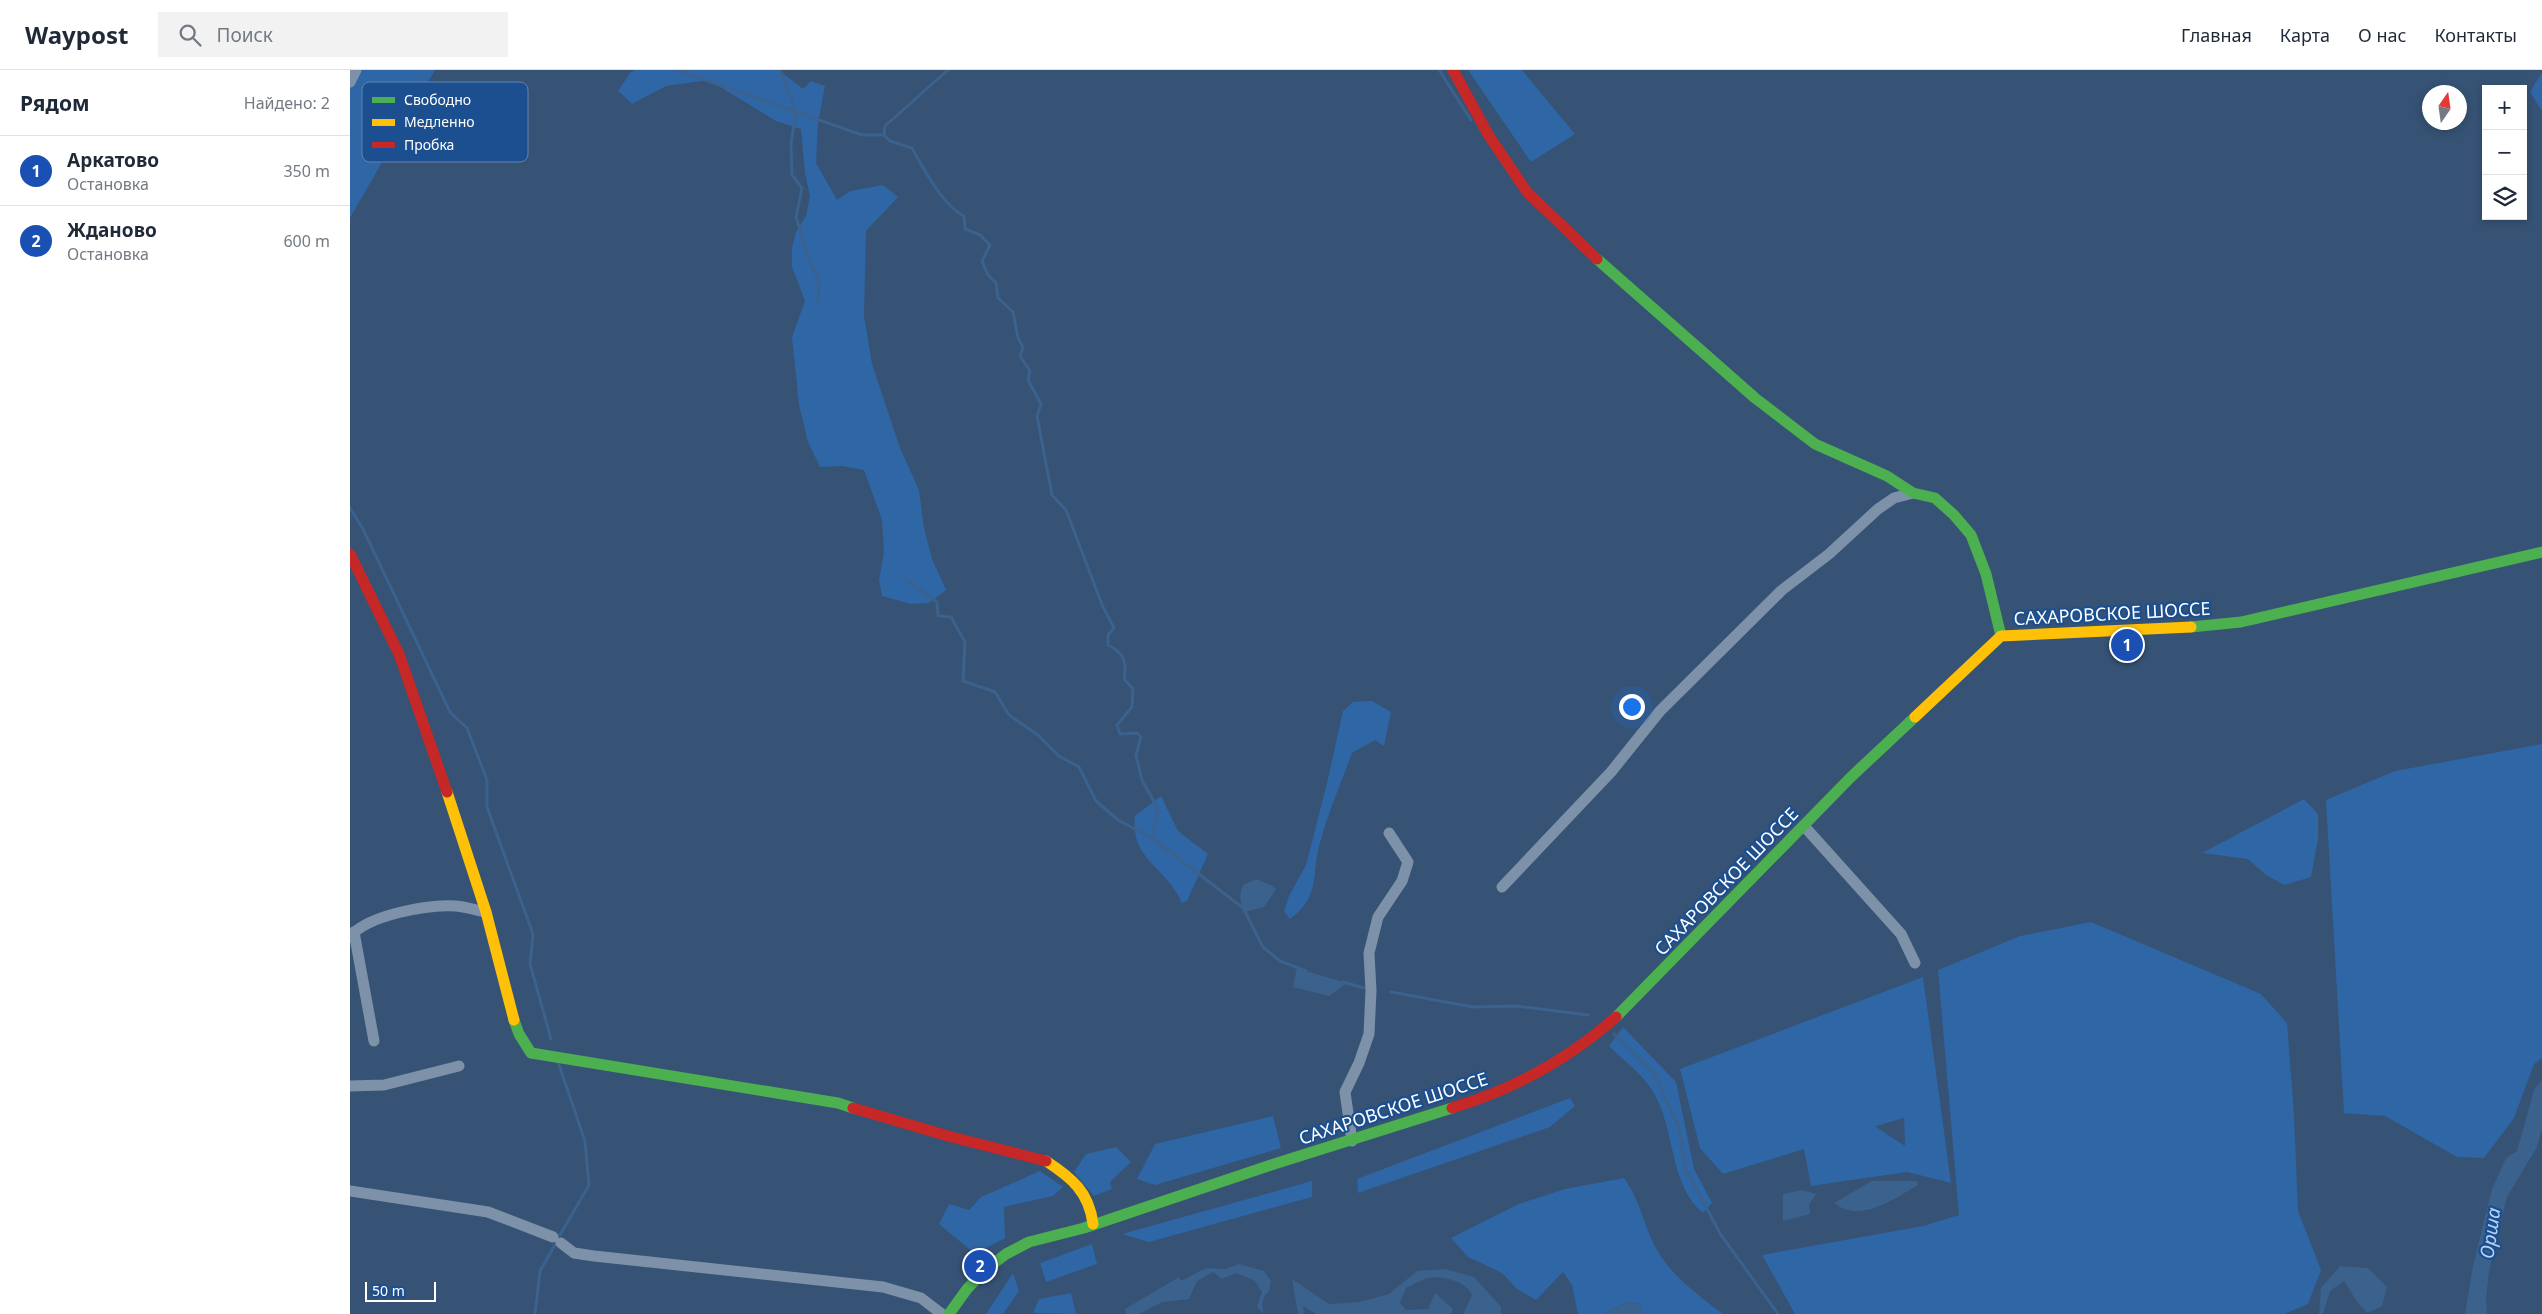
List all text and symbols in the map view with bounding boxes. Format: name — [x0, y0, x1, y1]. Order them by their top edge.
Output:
search box — [158, 12, 508, 57]
text: Waypost — [25, 18, 128, 51]
icon: search — [176, 21, 204, 49]
text: Поиск — [216, 22, 273, 48]
text: Главная — [2181, 23, 2252, 47]
text: Карта — [2280, 23, 2330, 47]
text: О нас — [2358, 23, 2406, 47]
text: Контакты — [2434, 23, 2517, 47]
legend — [362, 82, 528, 162]
north arrow — [2422, 85, 2467, 130]
map controls — [2482, 85, 2527, 220]
button: + — [2482, 85, 2527, 130]
text: Рядом — [20, 89, 90, 117]
text: Свободно — [404, 90, 471, 109]
text: Найдено: 2 — [244, 92, 330, 114]
text: Медленно — [404, 112, 475, 131]
button: − — [2482, 130, 2527, 175]
text: Пробка — [404, 135, 454, 154]
text: Аркатово — [67, 147, 159, 173]
text: 1 — [31, 160, 41, 182]
text: 350 m — [283, 160, 330, 182]
text: Остановка — [67, 173, 149, 195]
button: layers — [2482, 175, 2527, 220]
text: Жданово — [67, 217, 157, 243]
text: 2 — [31, 230, 41, 252]
text: 600 m — [283, 230, 330, 252]
text: Остановка — [67, 243, 149, 265]
street label: САХАРОВСКОЕ ШОССЕ — [2013, 596, 2211, 630]
pin: 1 — [2111, 626, 2143, 664]
your location — [1619, 694, 1645, 720]
street label: САХАРОВСКОЕ ШОССЕ — [1649, 802, 1803, 960]
street label: САХАРОВСКОЕ ШОССЕ — [1296, 1066, 1490, 1150]
water label: Орша — [2474, 1206, 2506, 1260]
pin: 2 — [964, 1247, 996, 1285]
scale bar — [365, 1279, 436, 1302]
text: 50 m — [372, 1281, 405, 1300]

